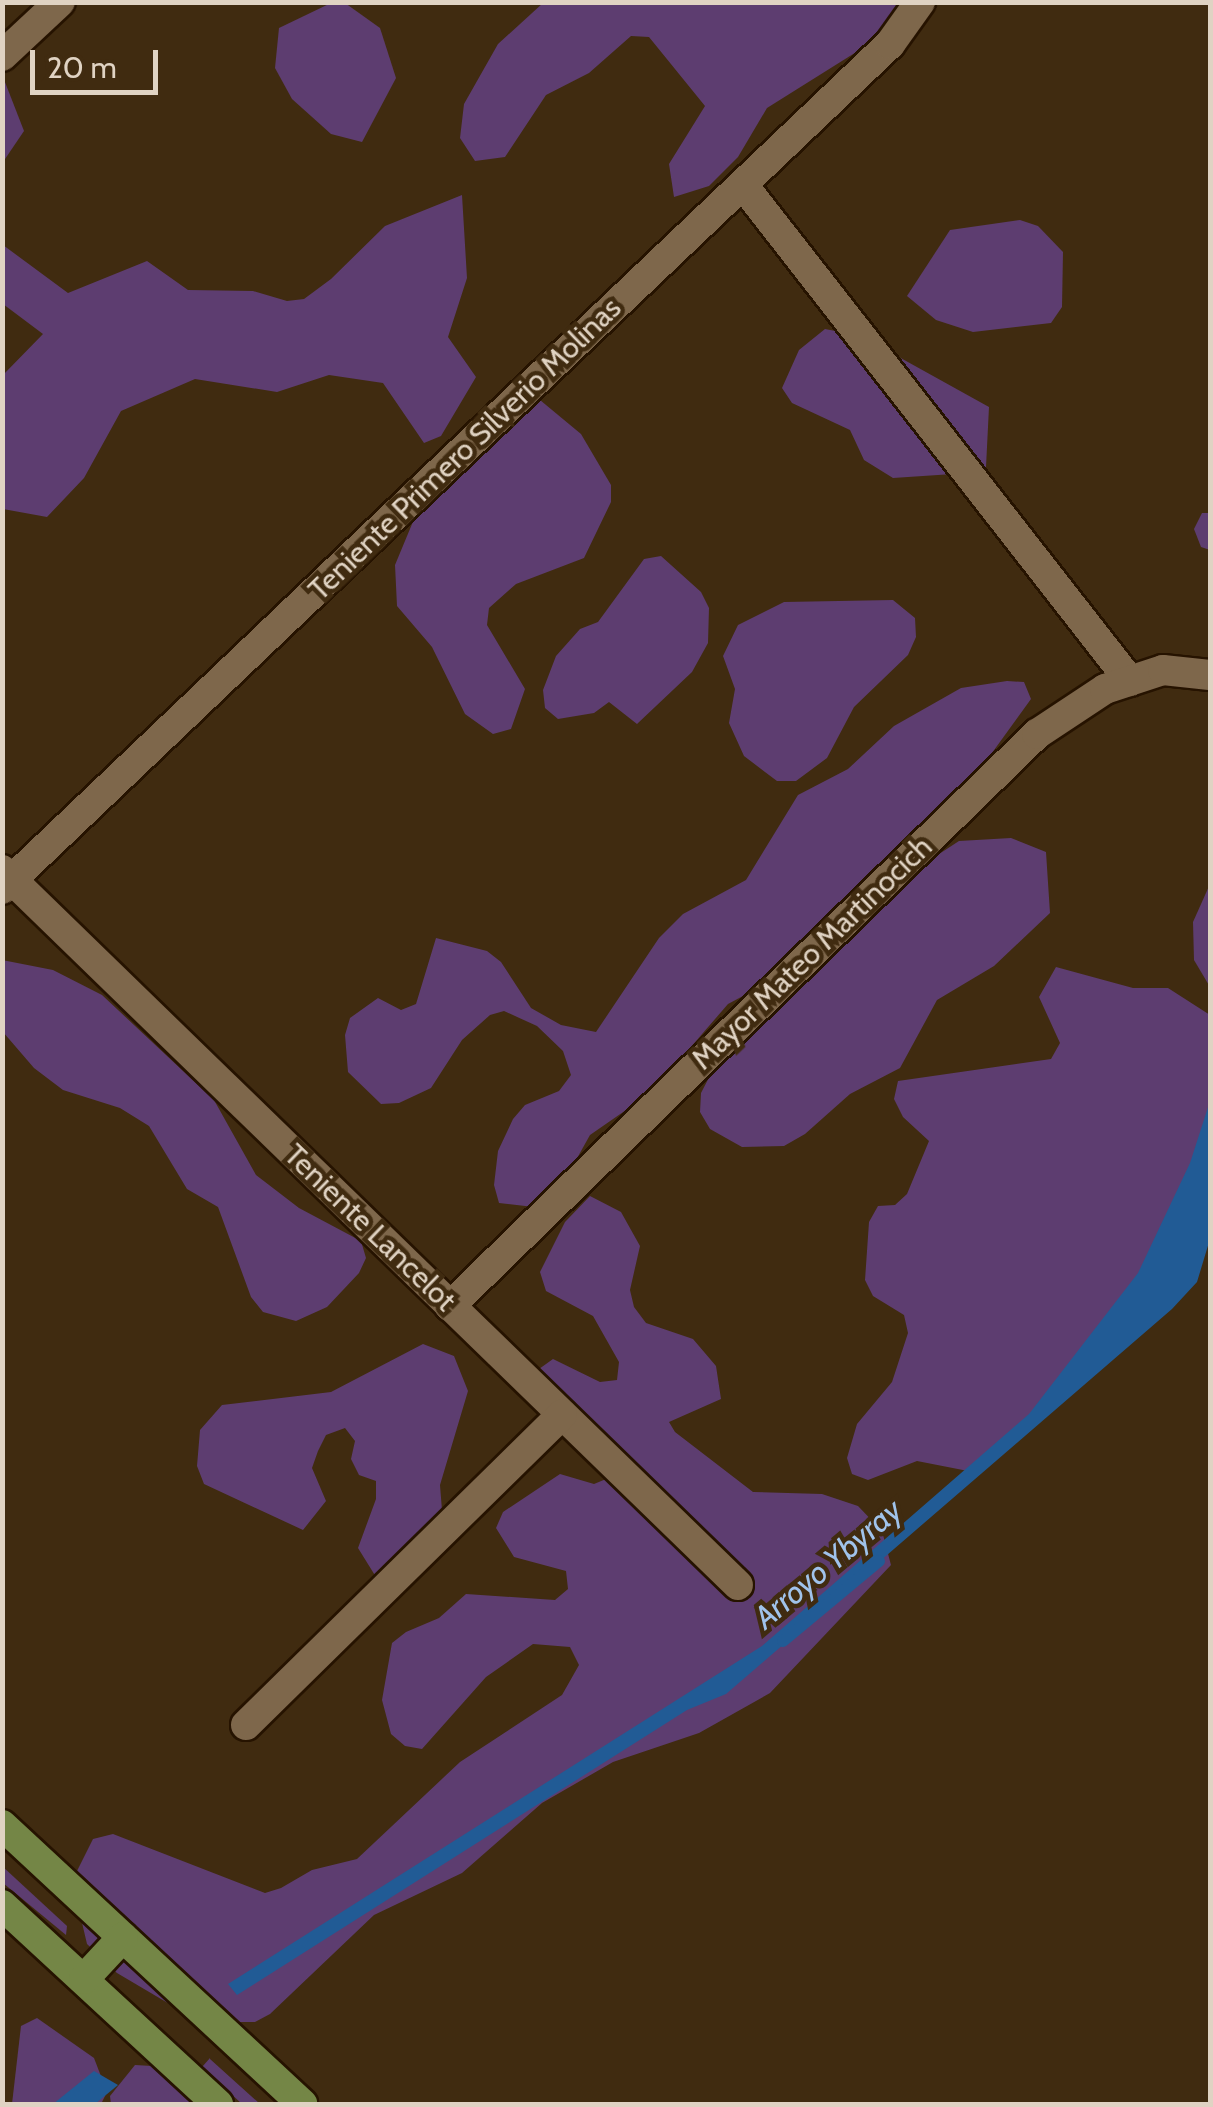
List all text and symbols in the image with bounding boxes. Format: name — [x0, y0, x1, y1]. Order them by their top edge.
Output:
scale bar — [35, 30, 162, 92]
text: 20 m — [47, 49, 117, 86]
street label: Teniente Primero Silverio Molinas — [301, 290, 629, 608]
street label: Mayor Mateo Martinocich — [684, 829, 940, 1077]
street label: Teniente Lancelot — [277, 1137, 463, 1319]
water label: Arroyo Ybyray — [746, 1491, 910, 1637]

